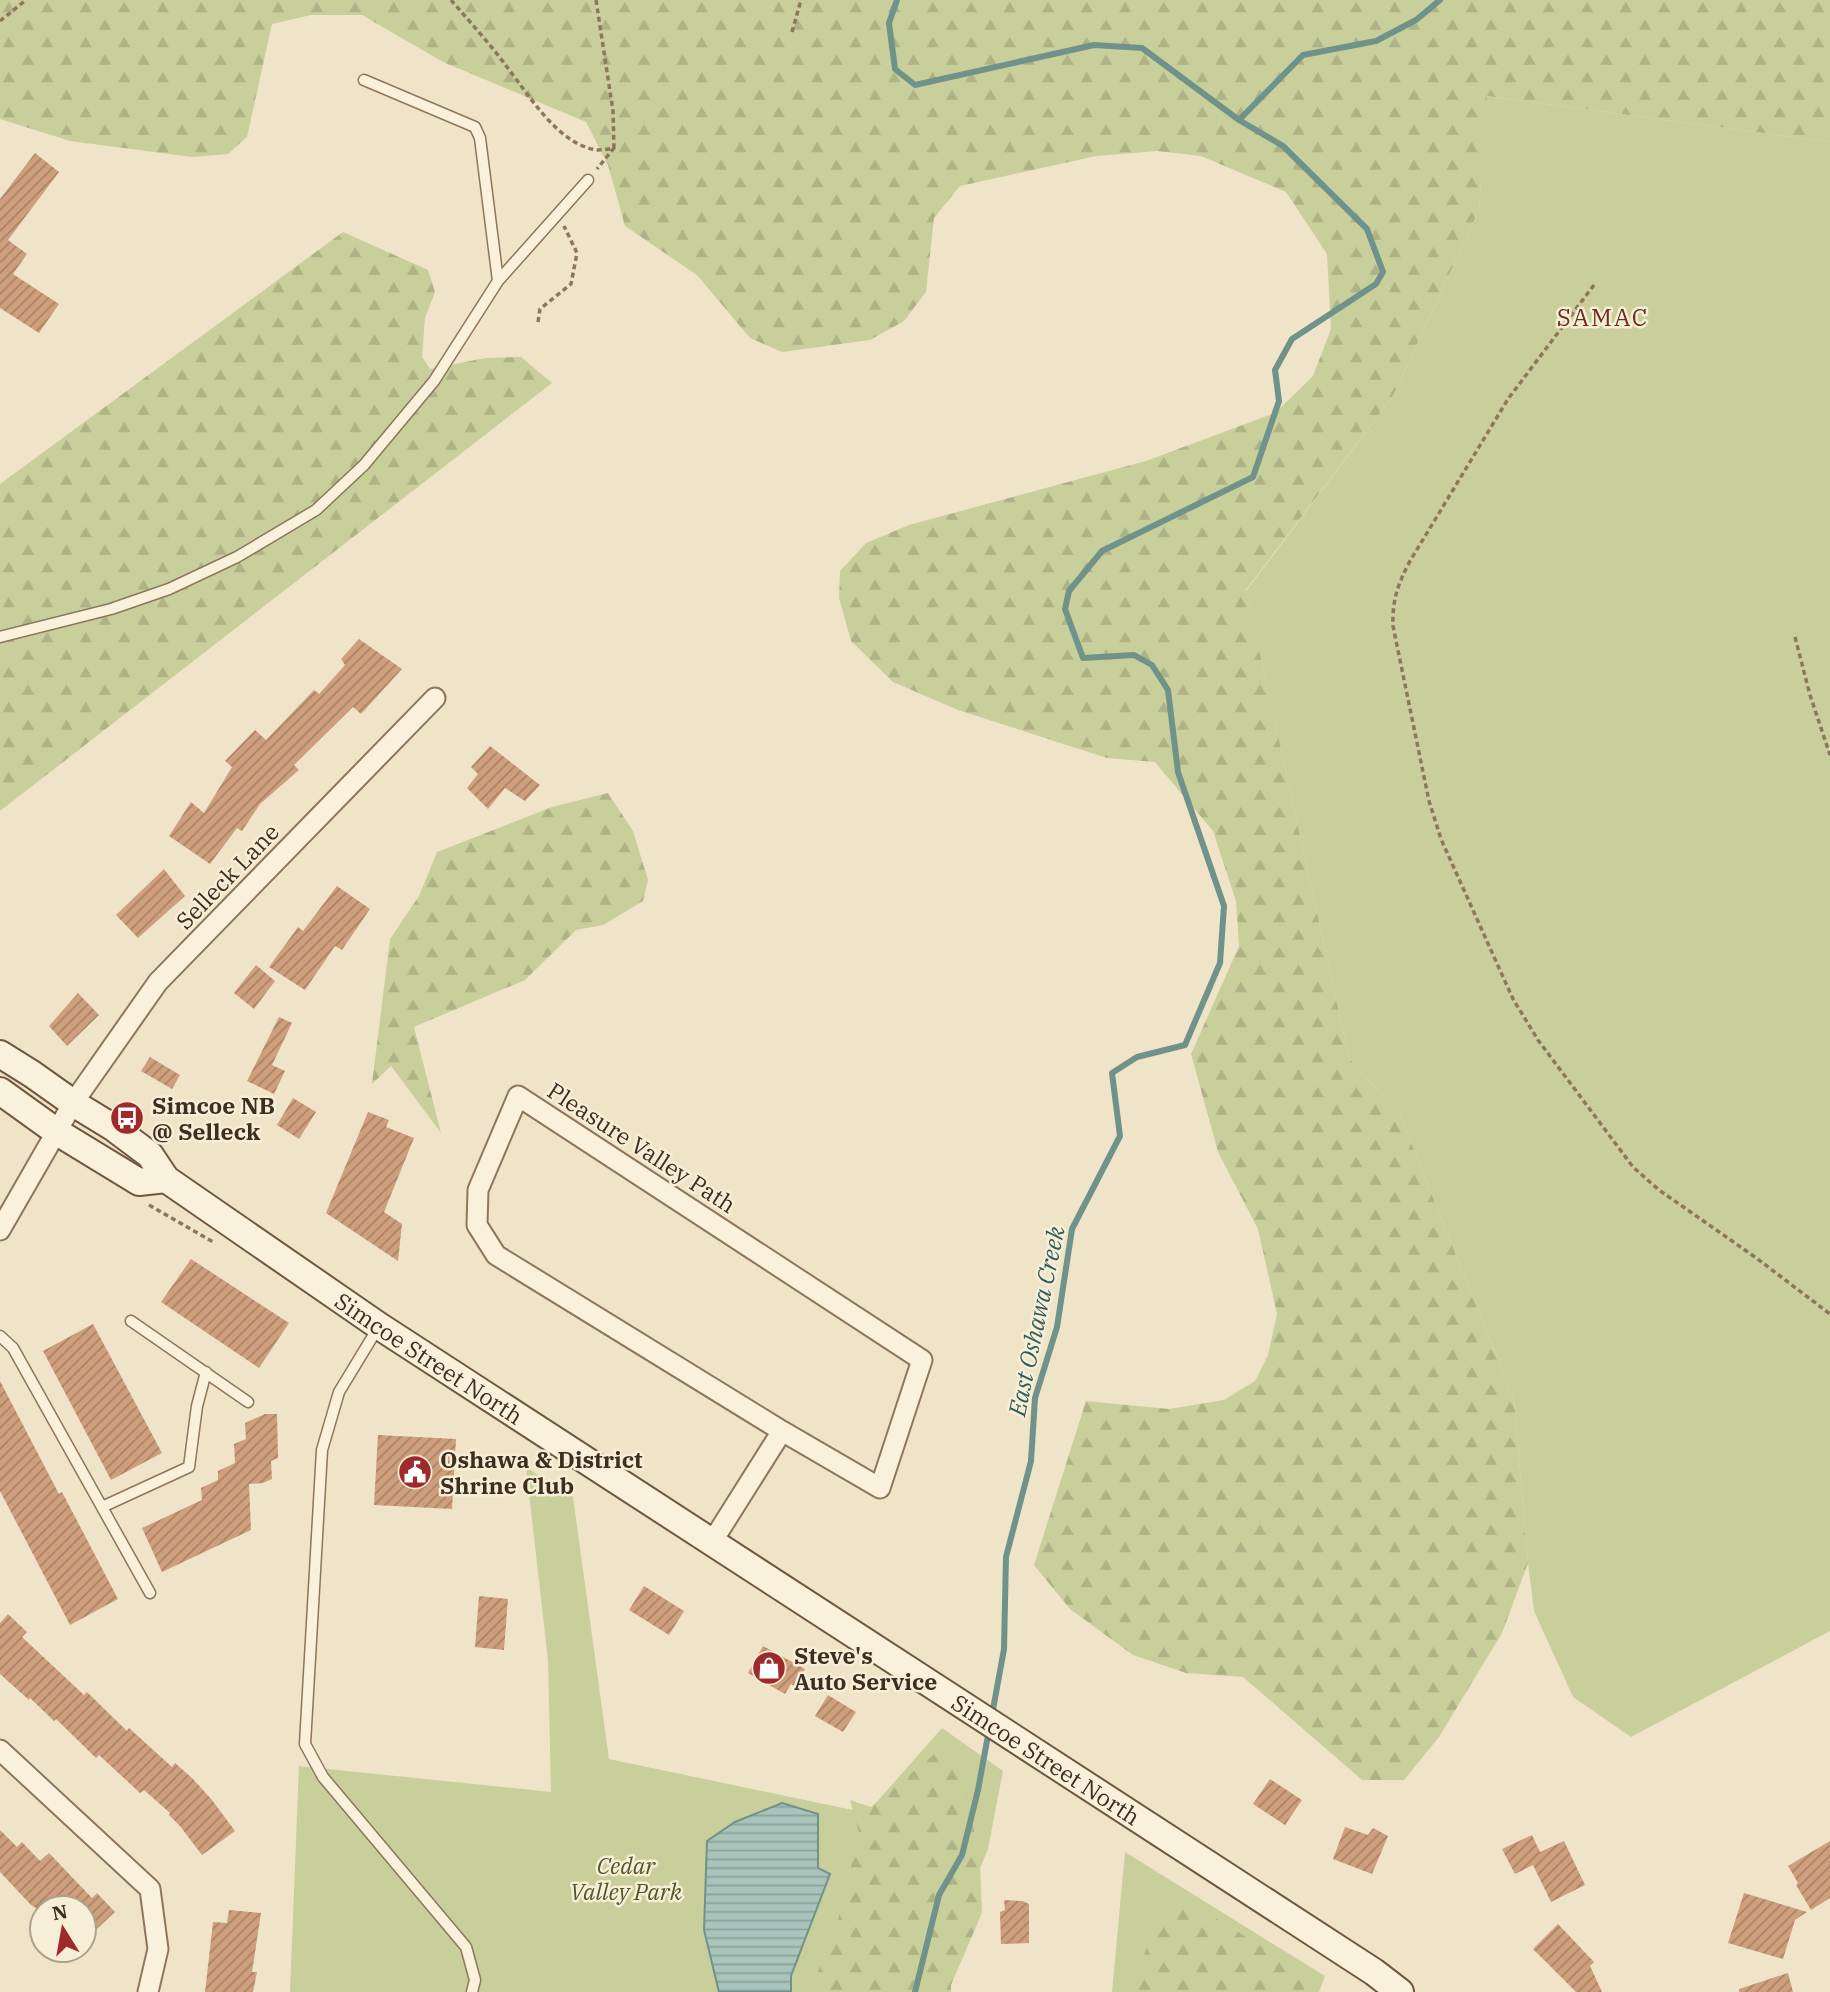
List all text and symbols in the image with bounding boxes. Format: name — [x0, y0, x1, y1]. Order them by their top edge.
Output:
district label: SAMAC — [1557, 301, 1649, 333]
street label: Selleck Lane — [169, 817, 285, 935]
street label: Pleasure Valley Path — [542, 1075, 742, 1219]
place label: Simcoe NB @ Selleck — [152, 1090, 275, 1146]
bus stop icon: Simcoe NB @ Selleck — [108, 1099, 146, 1137]
water label: East Oshawa Creek — [1000, 1223, 1072, 1420]
street label: Simcoe Street North — [329, 1285, 529, 1431]
place label: Oshawa & District Shrine Club — [440, 1444, 643, 1500]
public building icon: Oshawa & District Shrine Club — [396, 1453, 434, 1491]
place label: Steve's Auto Service — [794, 1640, 937, 1696]
shop icon: Steve's Auto Service — [750, 1649, 788, 1687]
street label: Simcoe Street North — [946, 1687, 1146, 1831]
park label: Cedar Valley Park — [570, 1850, 683, 1906]
north arrow — [28, 1894, 98, 1964]
text: N — [50, 1899, 69, 1926]

